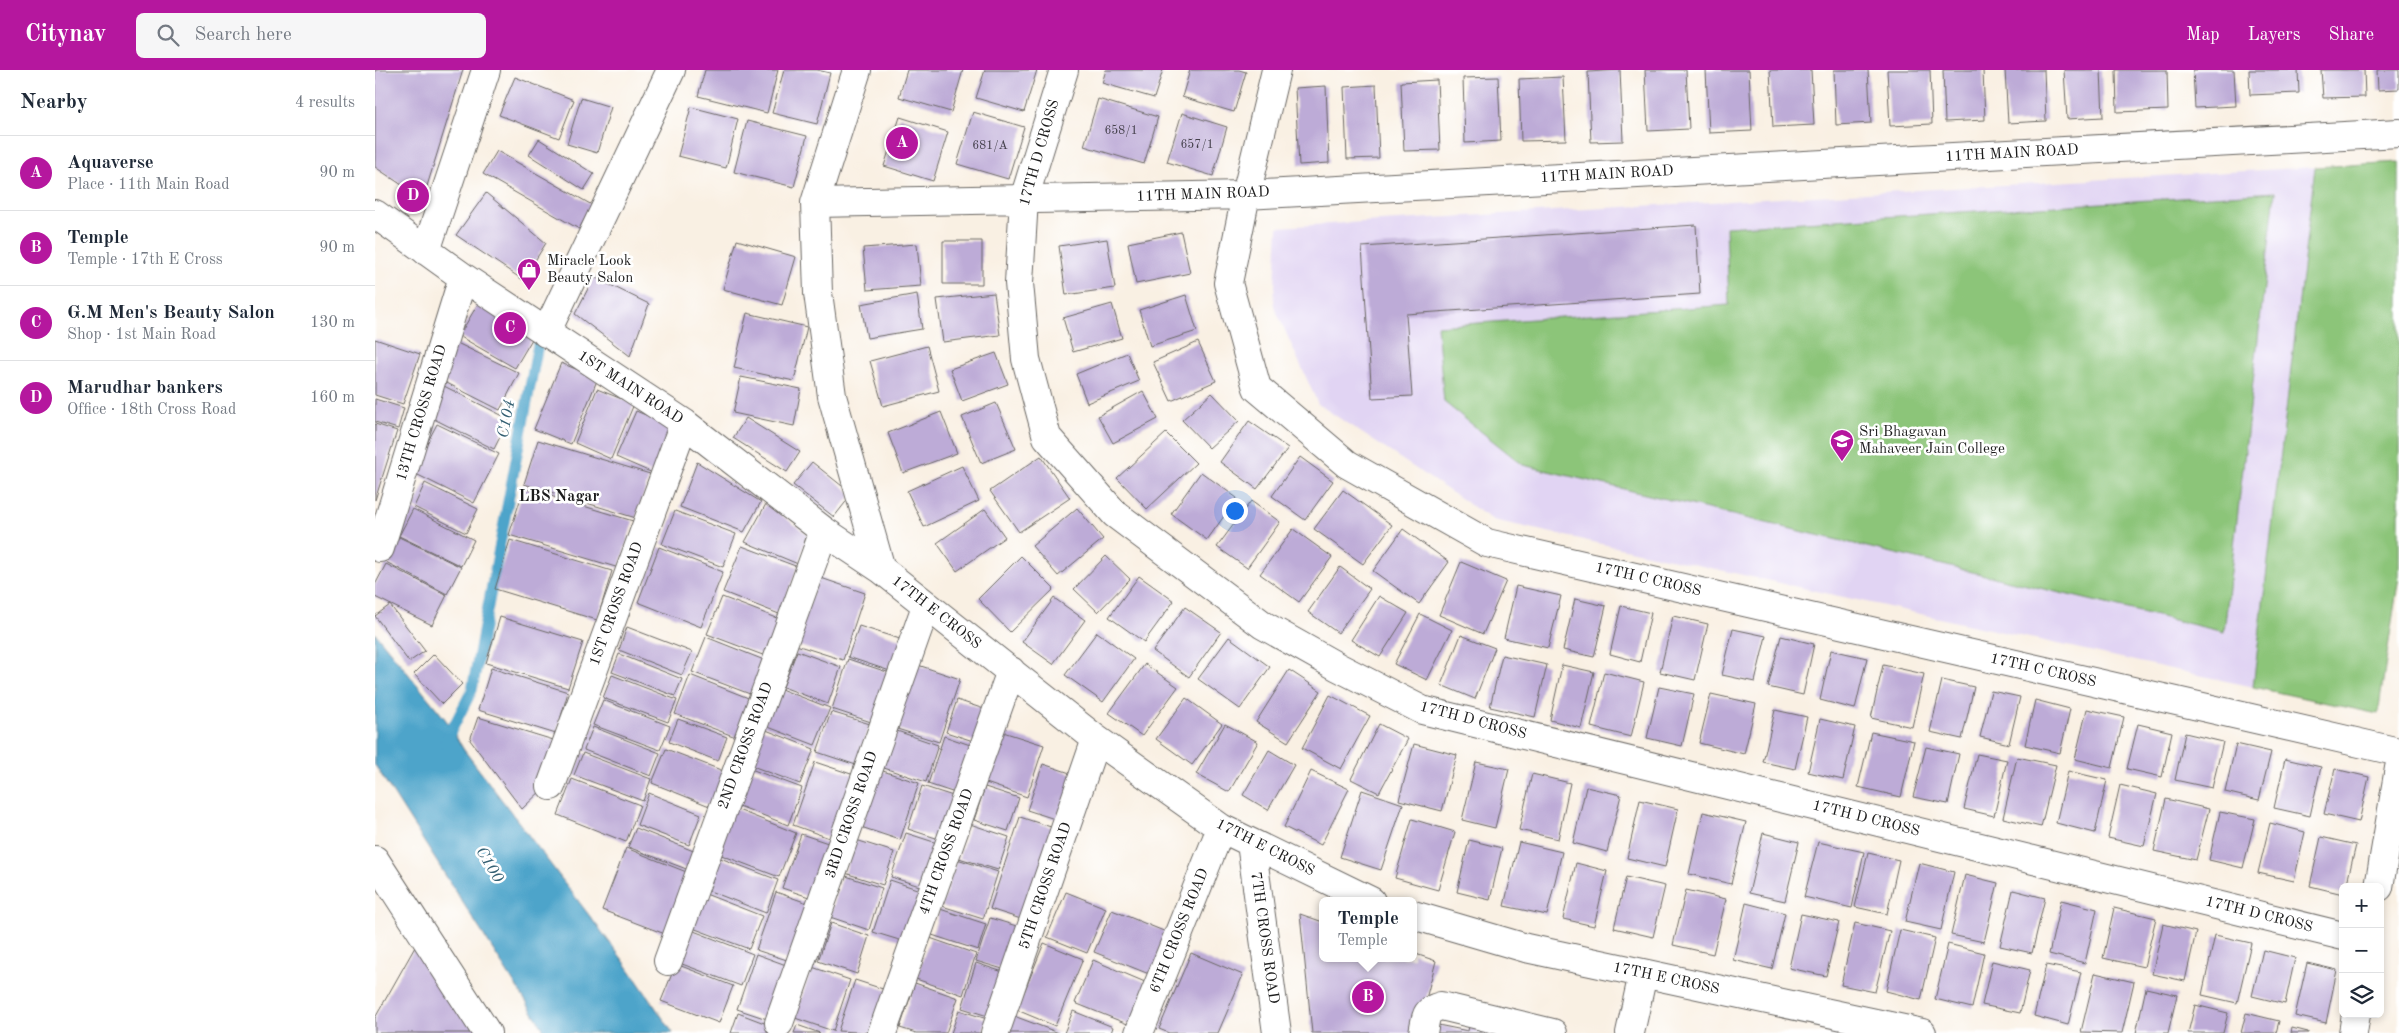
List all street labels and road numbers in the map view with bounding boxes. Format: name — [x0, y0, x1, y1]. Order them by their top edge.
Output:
street label: 17TH D CROSS — [1018, 98, 1062, 208]
street label: 11TH MAIN ROAD — [1945, 143, 2079, 165]
street label: 11TH MAIN ROAD — [1540, 164, 1674, 186]
street label: 11TH MAIN ROAD — [1136, 185, 1270, 205]
street label: 13TH CROSS ROAD — [394, 343, 450, 483]
street label: 1ST MAIN ROAD — [575, 348, 685, 428]
street label: 1ST CROSS ROAD — [588, 540, 646, 668]
street label: 17TH C CROSS — [1594, 561, 1702, 599]
street label: 17TH E CROSS — [889, 574, 983, 652]
street label: 17TH C CROSS — [1989, 652, 2097, 690]
street label: 2ND CROSS ROAD — [716, 681, 776, 811]
street label: 17TH D CROSS — [1418, 700, 1528, 742]
street label: 3RD CROSS ROAD — [823, 750, 881, 880]
street label: 4TH CROSS ROAD — [917, 787, 977, 917]
street label: 17TH D CROSS — [1811, 798, 1921, 840]
street label: 17TH E CROSS — [1213, 817, 1317, 879]
street label: 5TH CROSS ROAD — [1017, 821, 1075, 951]
street label: 6TH CROSS ROAD — [1148, 867, 1212, 995]
street label: 7TH CROSS ROAD — [1247, 871, 1281, 1005]
street label: 17TH D CROSS — [2204, 894, 2314, 936]
street label: 17TH E CROSS — [1611, 960, 1721, 998]

